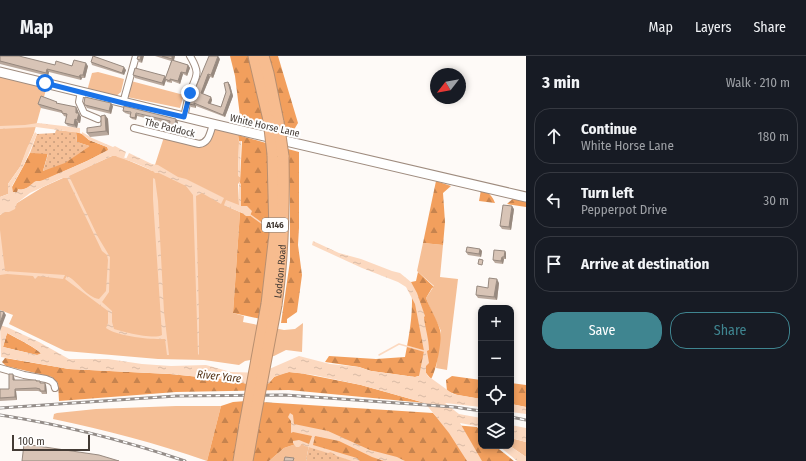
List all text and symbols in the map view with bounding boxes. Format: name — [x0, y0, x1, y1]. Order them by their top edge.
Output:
text: Map — [20, 16, 53, 39]
text: Map — [649, 19, 673, 36]
text: Layers — [695, 19, 731, 36]
text: Share — [753, 19, 786, 36]
north arrow — [430, 68, 466, 104]
text: 3 min — [542, 72, 580, 93]
route start — [36, 74, 54, 92]
text: Walk · 210 m — [726, 75, 790, 90]
route end — [181, 84, 199, 102]
street label: White Horse Lane — [229, 112, 301, 140]
street label: The Paddock — [143, 116, 197, 140]
text: Continue — [581, 120, 637, 138]
icon: ahead — [543, 125, 565, 147]
text: 180 m — [758, 129, 789, 144]
text: White Horse Lane — [581, 138, 674, 153]
text: Turn left — [581, 184, 634, 202]
icon: left — [543, 189, 565, 211]
text: 30 m — [763, 193, 789, 208]
text: Pepperpot Drive — [581, 202, 667, 217]
road number: A146 — [262, 218, 288, 232]
street label: Loddon Road — [272, 244, 289, 299]
icon: arrive — [543, 253, 565, 275]
text: Arrive at destination — [581, 255, 709, 273]
map controls — [478, 305, 514, 449]
button: + — [478, 305, 514, 341]
button: Save — [542, 312, 662, 349]
button: Share — [670, 312, 790, 349]
button: − — [478, 341, 514, 377]
water label: River Yare — [196, 368, 242, 385]
button: locate — [478, 377, 514, 413]
button: layers — [478, 413, 514, 449]
scale bar — [12, 433, 90, 452]
text: 100 m — [18, 435, 45, 448]

